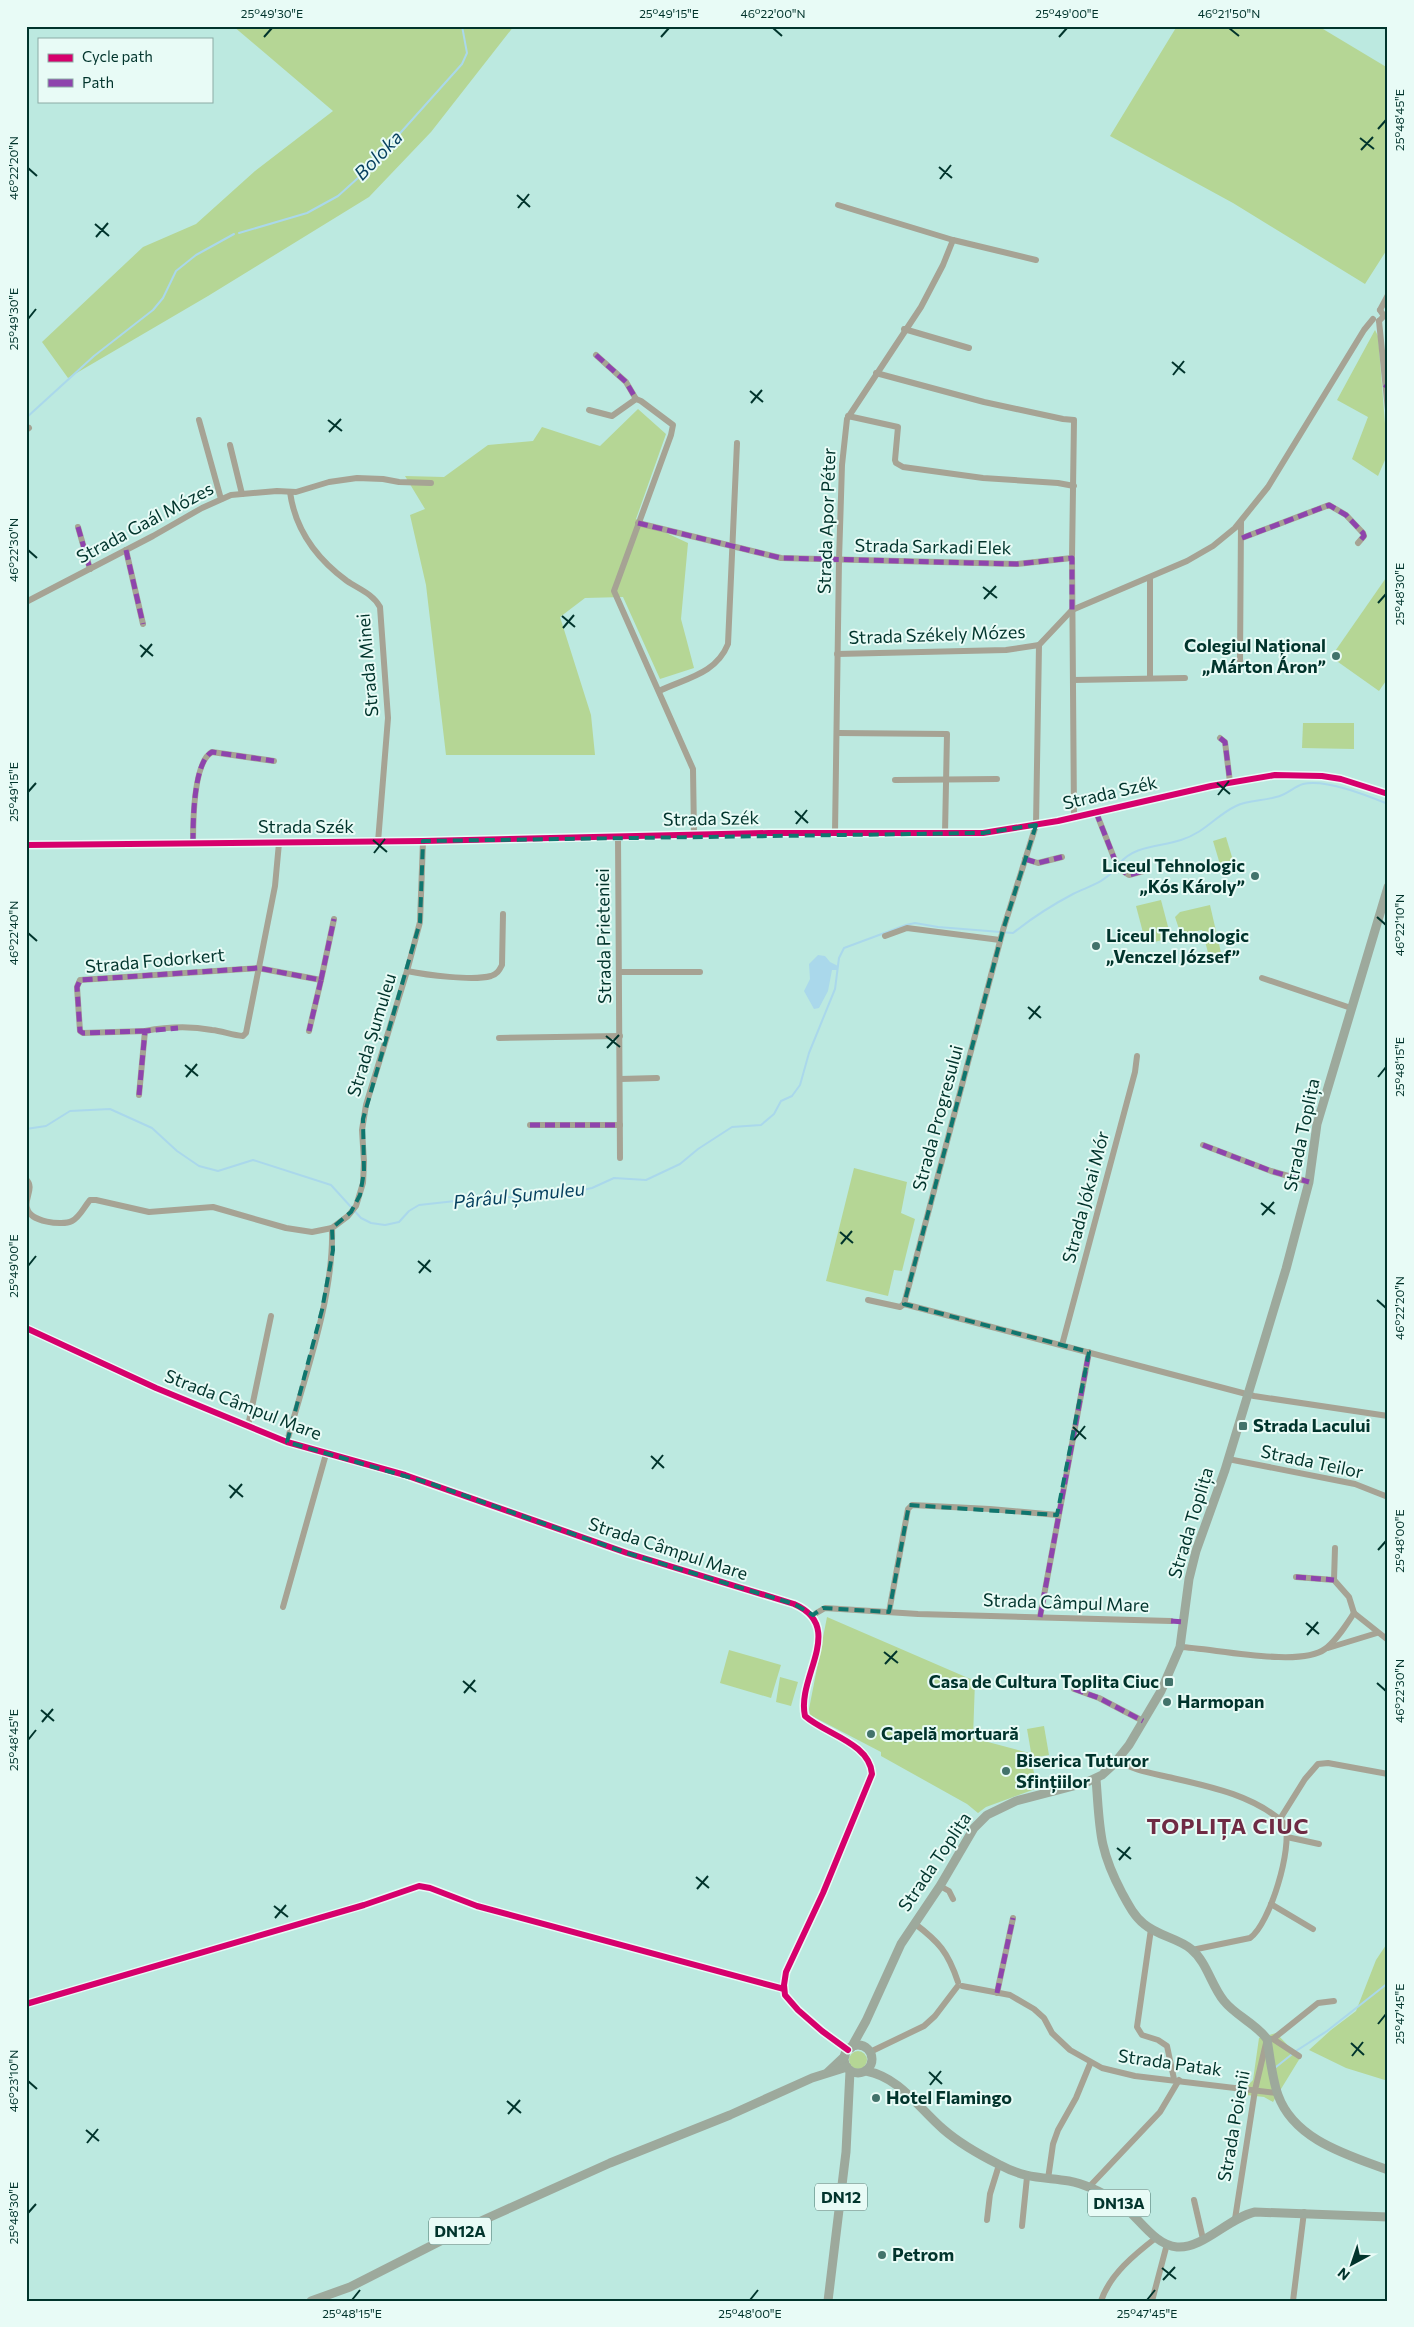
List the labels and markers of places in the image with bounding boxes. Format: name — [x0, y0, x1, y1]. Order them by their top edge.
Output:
place label: Colegiul Național „Márton Áron” — [1184, 634, 1326, 677]
marker: Colegiul Național „Márton Áron” — [1330, 650, 1342, 662]
place label: Liceul Tehnologic „Kós Károly” — [1102, 854, 1245, 897]
marker: Liceul Tehnologic „Kós Károly” — [1249, 870, 1261, 882]
place label: Liceul Tehnologic „Venczel József” — [1106, 924, 1249, 967]
marker: Liceul Tehnologic „Venczel József” — [1090, 940, 1102, 952]
place label: Strada Lacului — [1253, 1414, 1371, 1436]
marker: Strada Lacului — [1237, 1420, 1249, 1432]
place label: Casa de Cultura Toplita Ciuc — [928, 1670, 1159, 1692]
marker: Casa de Cultura Toplita Ciuc — [1163, 1676, 1175, 1688]
place label: Harmopan — [1177, 1690, 1264, 1712]
marker: Harmopan — [1161, 1696, 1173, 1708]
place label: Capelă mortuară — [881, 1722, 1019, 1744]
marker: Capelă mortuară — [865, 1728, 877, 1740]
place label: Biserica Tuturor Sfințiilor — [1016, 1749, 1149, 1793]
marker: Biserica Tuturor Sfințiilor — [1000, 1765, 1012, 1777]
place label: Hotel Flamingo — [886, 2086, 1012, 2108]
marker: Hotel Flamingo — [870, 2092, 882, 2104]
place label: Petrom — [892, 2243, 954, 2265]
marker: Petrom — [876, 2249, 888, 2261]

